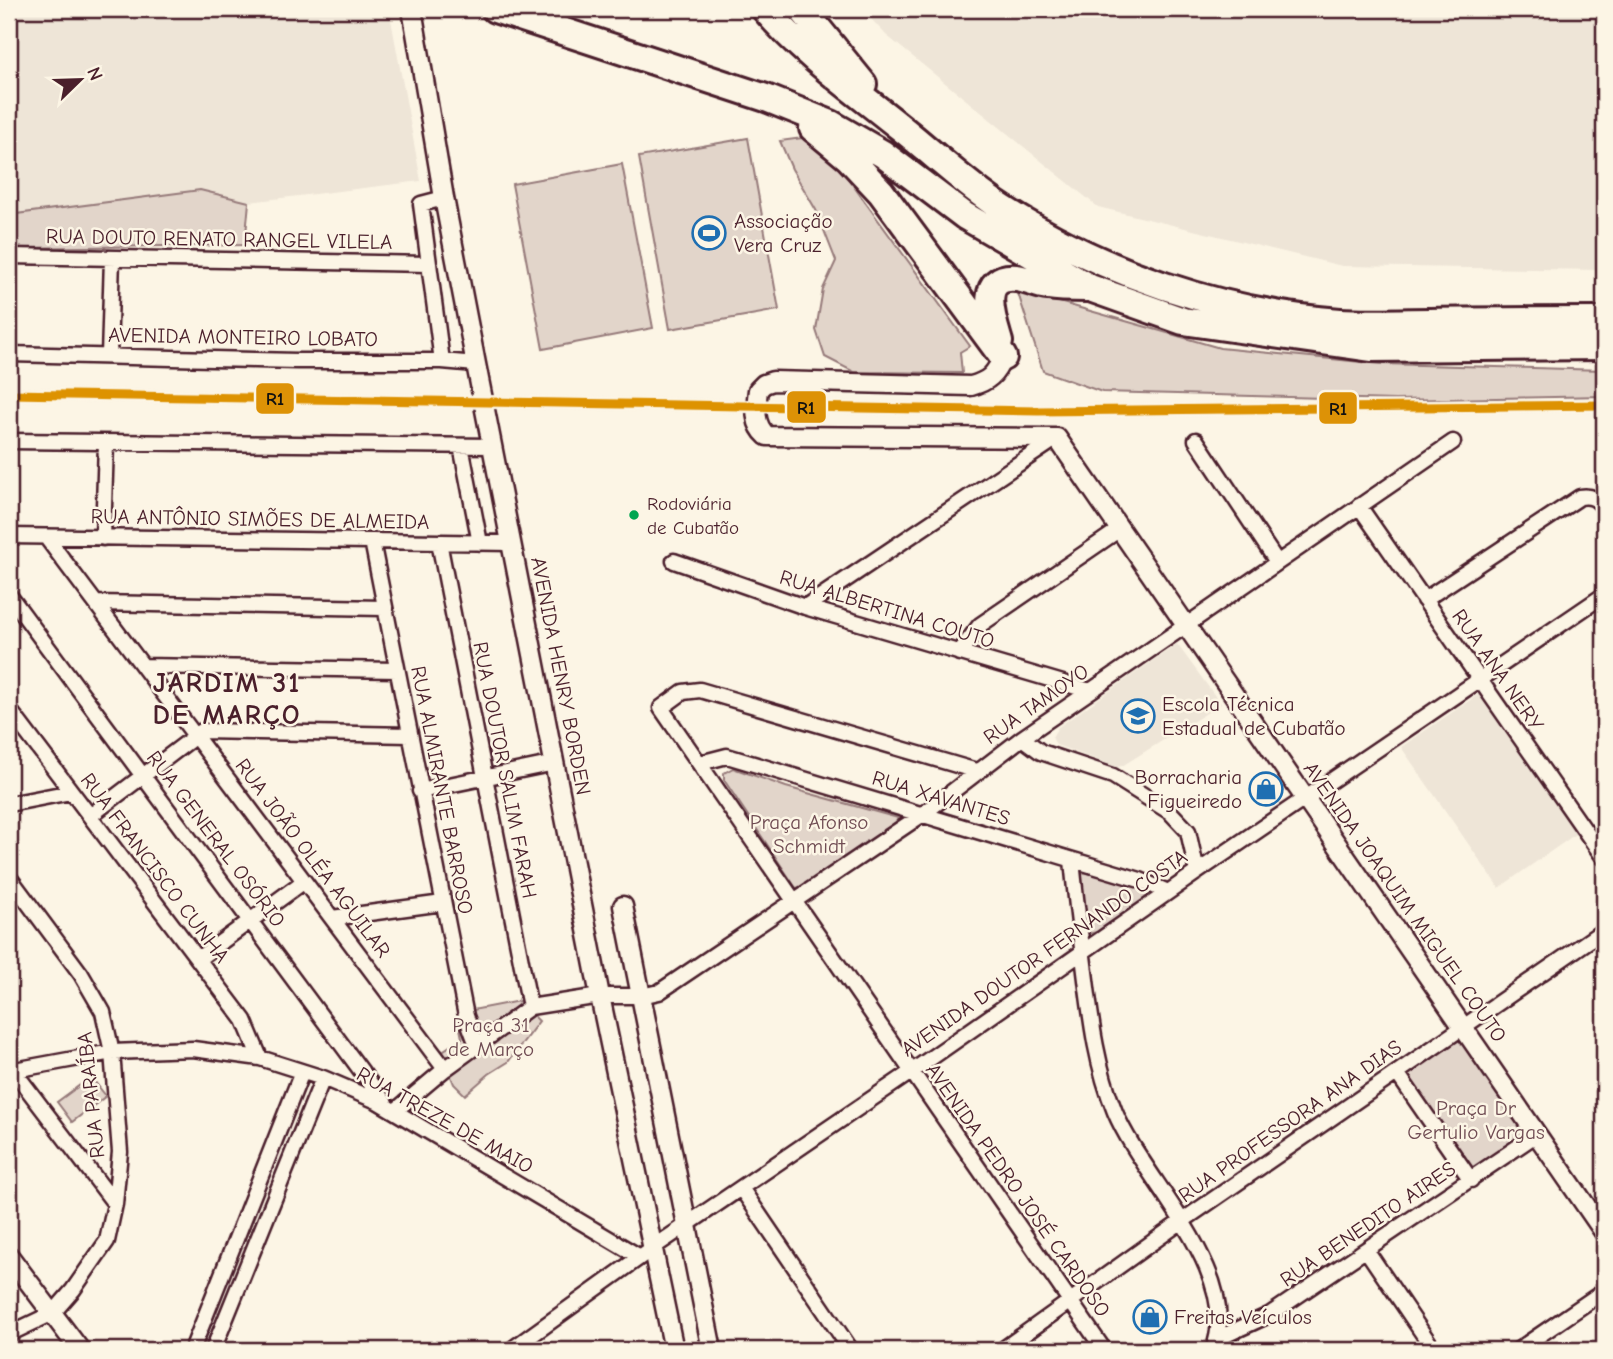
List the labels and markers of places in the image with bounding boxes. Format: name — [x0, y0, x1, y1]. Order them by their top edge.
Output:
place label: Associação Vera Cruz — [734, 209, 833, 257]
sports icon: Associação Vera Cruz — [690, 214, 728, 252]
place label: Rodoviária de Cubatão — [647, 493, 739, 539]
marker: Rodoviária de Cubatão — [627, 508, 641, 522]
place label: Escola Técnica Estadual de Cubatão — [1162, 692, 1346, 740]
school or university icon: Escola Técnica Estadual de Cubatão — [1119, 697, 1157, 735]
place label: Borracharia Figueiredo — [1135, 765, 1242, 813]
shop icon: Borracharia Figueiredo — [1247, 770, 1285, 808]
shop icon: Freitas Veículos — [1131, 1298, 1169, 1336]
place label: Freitas Veículos — [1174, 1305, 1312, 1329]

